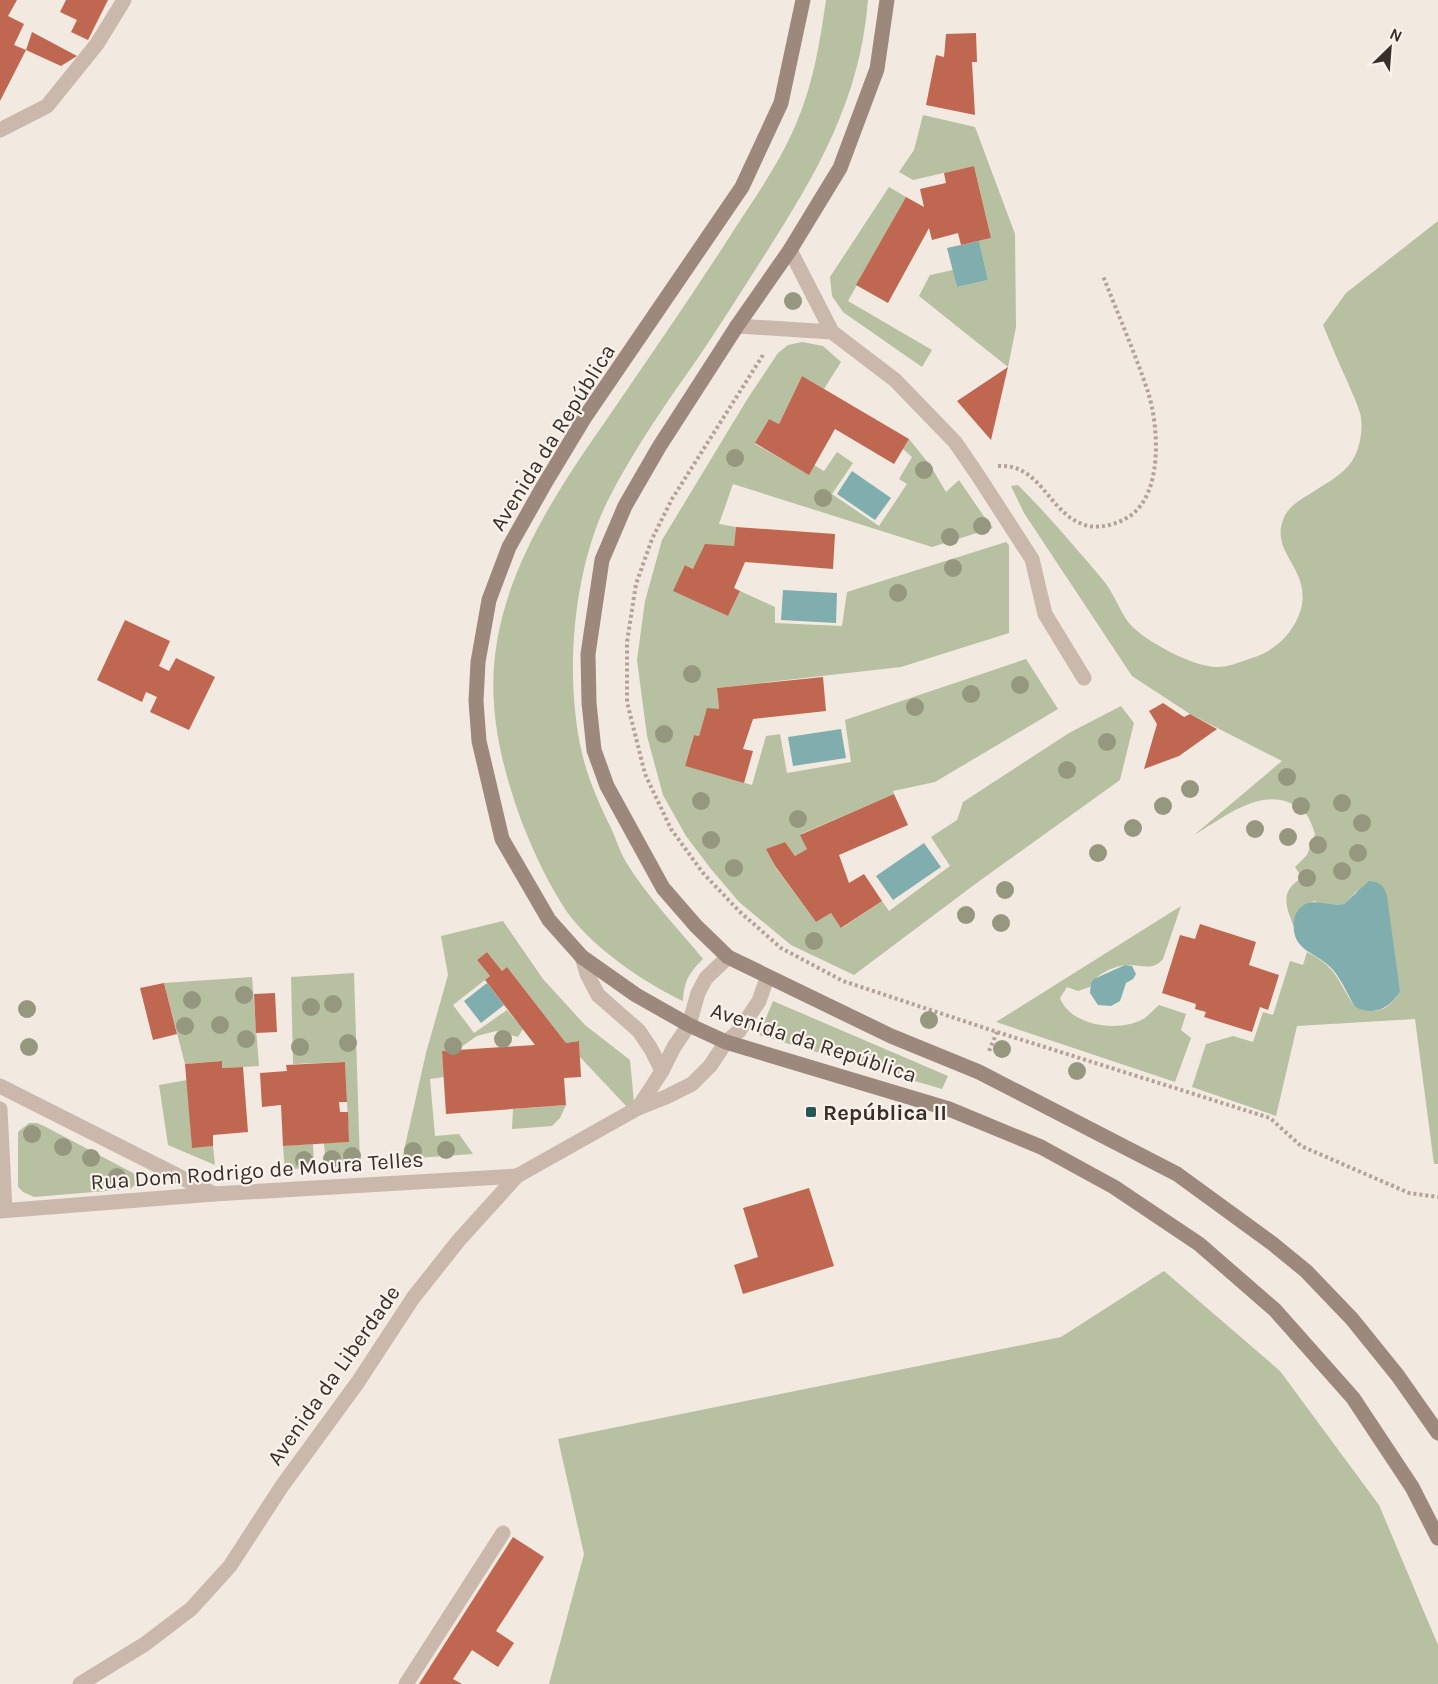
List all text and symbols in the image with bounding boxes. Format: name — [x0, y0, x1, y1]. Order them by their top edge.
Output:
north arrow — [1360, 18, 1420, 78]
text: N — [1387, 24, 1405, 46]
street label: Avenida da República — [485, 339, 621, 536]
street label: Avenida da República — [707, 997, 920, 1089]
place label: República II — [823, 1100, 947, 1126]
marker: República II — [804, 1105, 818, 1119]
street label: Rua Dom Rodrigo de Moura Telles — [90, 1146, 424, 1196]
street label: Avenida da Liberdade — [262, 1281, 406, 1471]

